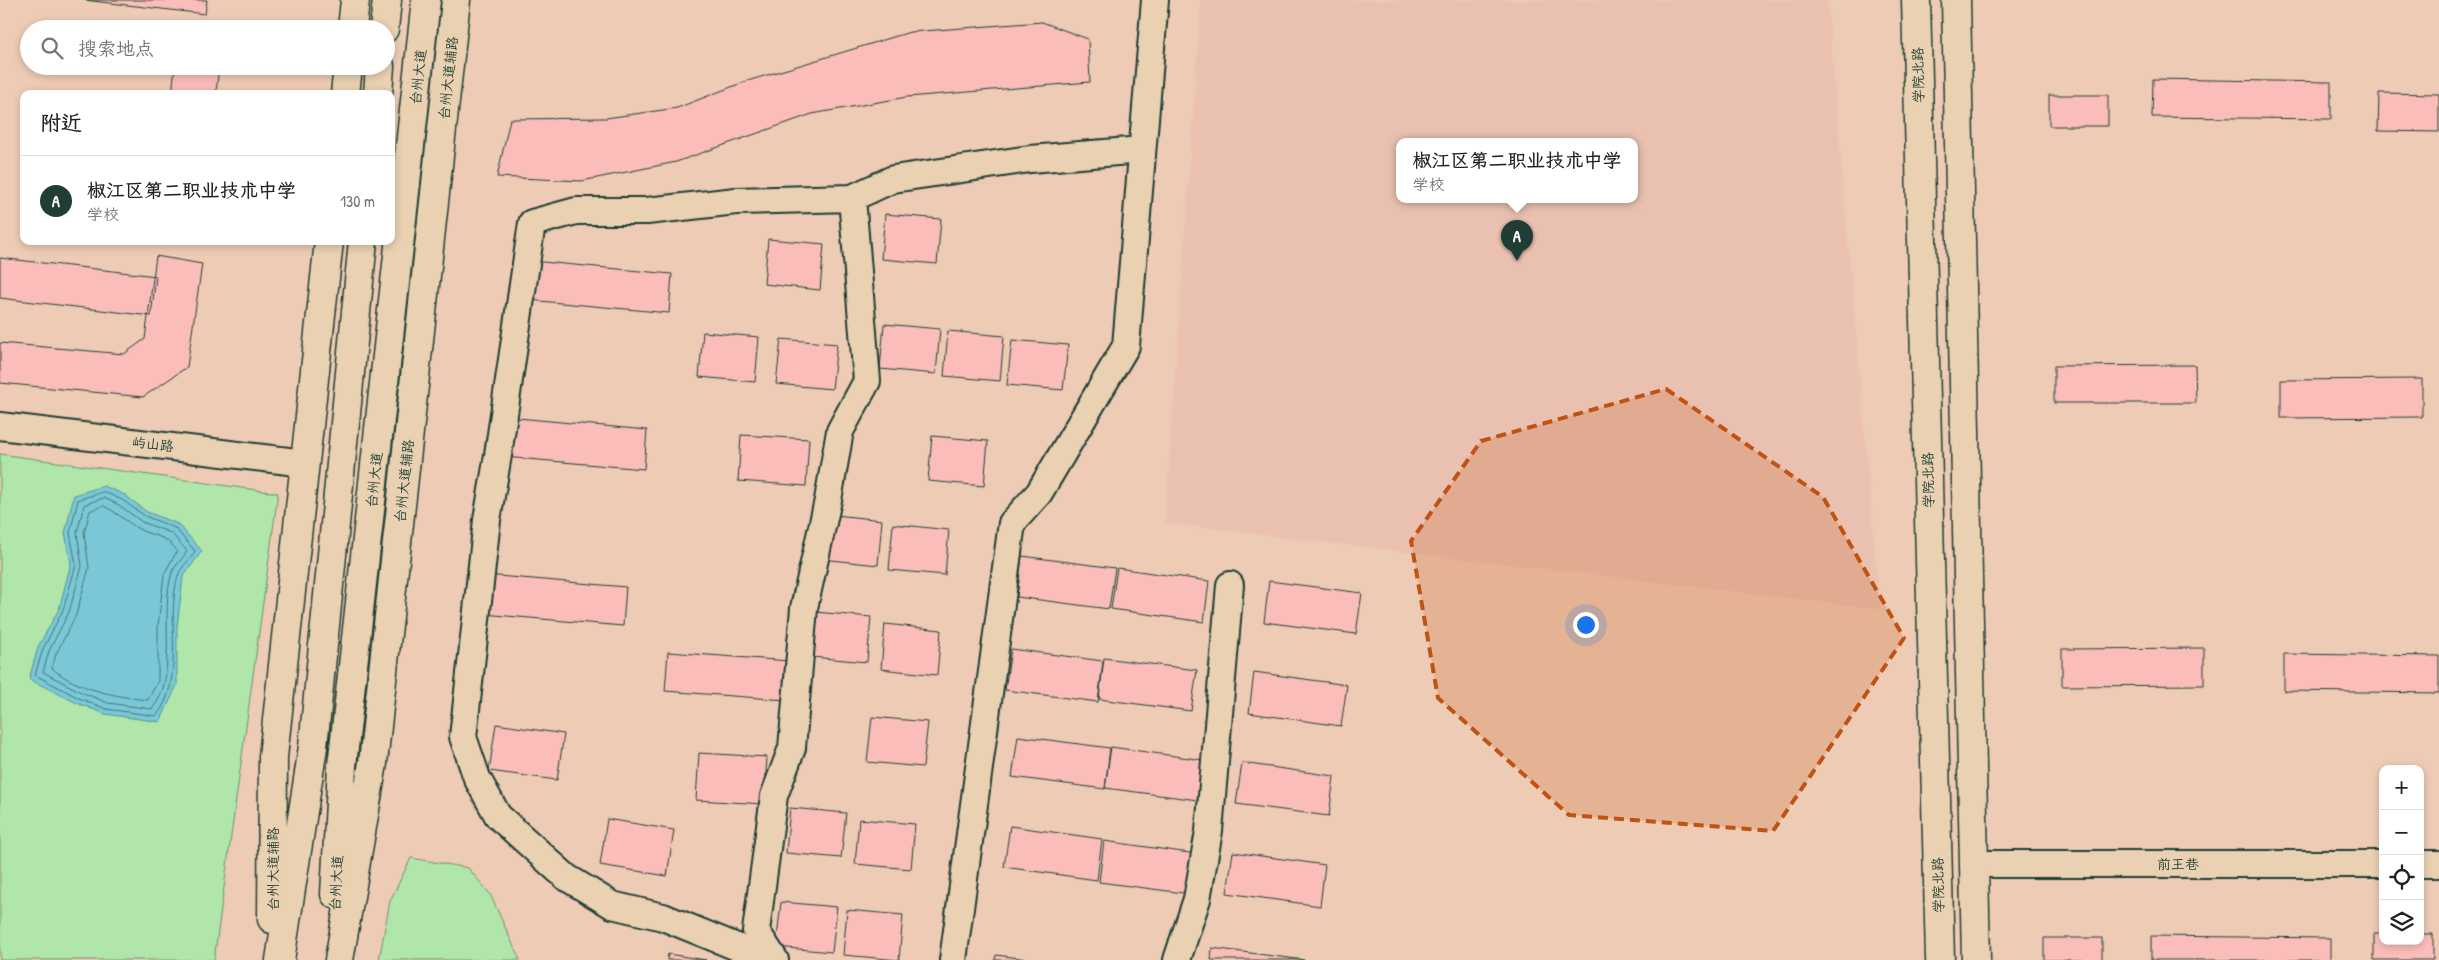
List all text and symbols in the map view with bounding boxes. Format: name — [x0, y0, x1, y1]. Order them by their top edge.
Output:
search box — [20, 20, 395, 75]
icon: search — [38, 34, 66, 62]
text: 搜索地点 — [78, 35, 154, 61]
street label: 台州大道辅路 — [434, 35, 461, 121]
street label: 学院北路 — [1908, 47, 1927, 103]
street label: 台州大道 — [405, 48, 430, 106]
text: 附近 — [40, 108, 82, 137]
popup — [1396, 138, 1638, 203]
text: 椒江区第二职业技术中学 — [1412, 147, 1622, 173]
text: 学校 — [1412, 173, 1445, 195]
text: 椒江区第二职业技术中学 — [87, 177, 296, 203]
text: A — [52, 190, 60, 212]
text: 130 m — [340, 190, 375, 212]
text: 学校 — [87, 203, 119, 225]
pin: A — [1501, 220, 1533, 261]
street label: 屿山路 — [131, 432, 175, 455]
street label: 台州大道辅路 — [390, 438, 417, 524]
street label: 台州大道 — [361, 451, 386, 509]
street label: 学院北路 — [1918, 452, 1937, 508]
your location — [1573, 612, 1599, 638]
map controls — [2379, 765, 2424, 945]
button: + — [2379, 765, 2424, 810]
button: − — [2379, 810, 2424, 855]
street label: 台州大道辅路 — [263, 827, 282, 911]
street label: 前王巷 — [2157, 854, 2200, 873]
street label: 台州大道 — [325, 855, 346, 911]
button: locate — [2379, 855, 2424, 900]
street label: 学院北路 — [1928, 857, 1947, 913]
button: layers — [2379, 900, 2424, 945]

